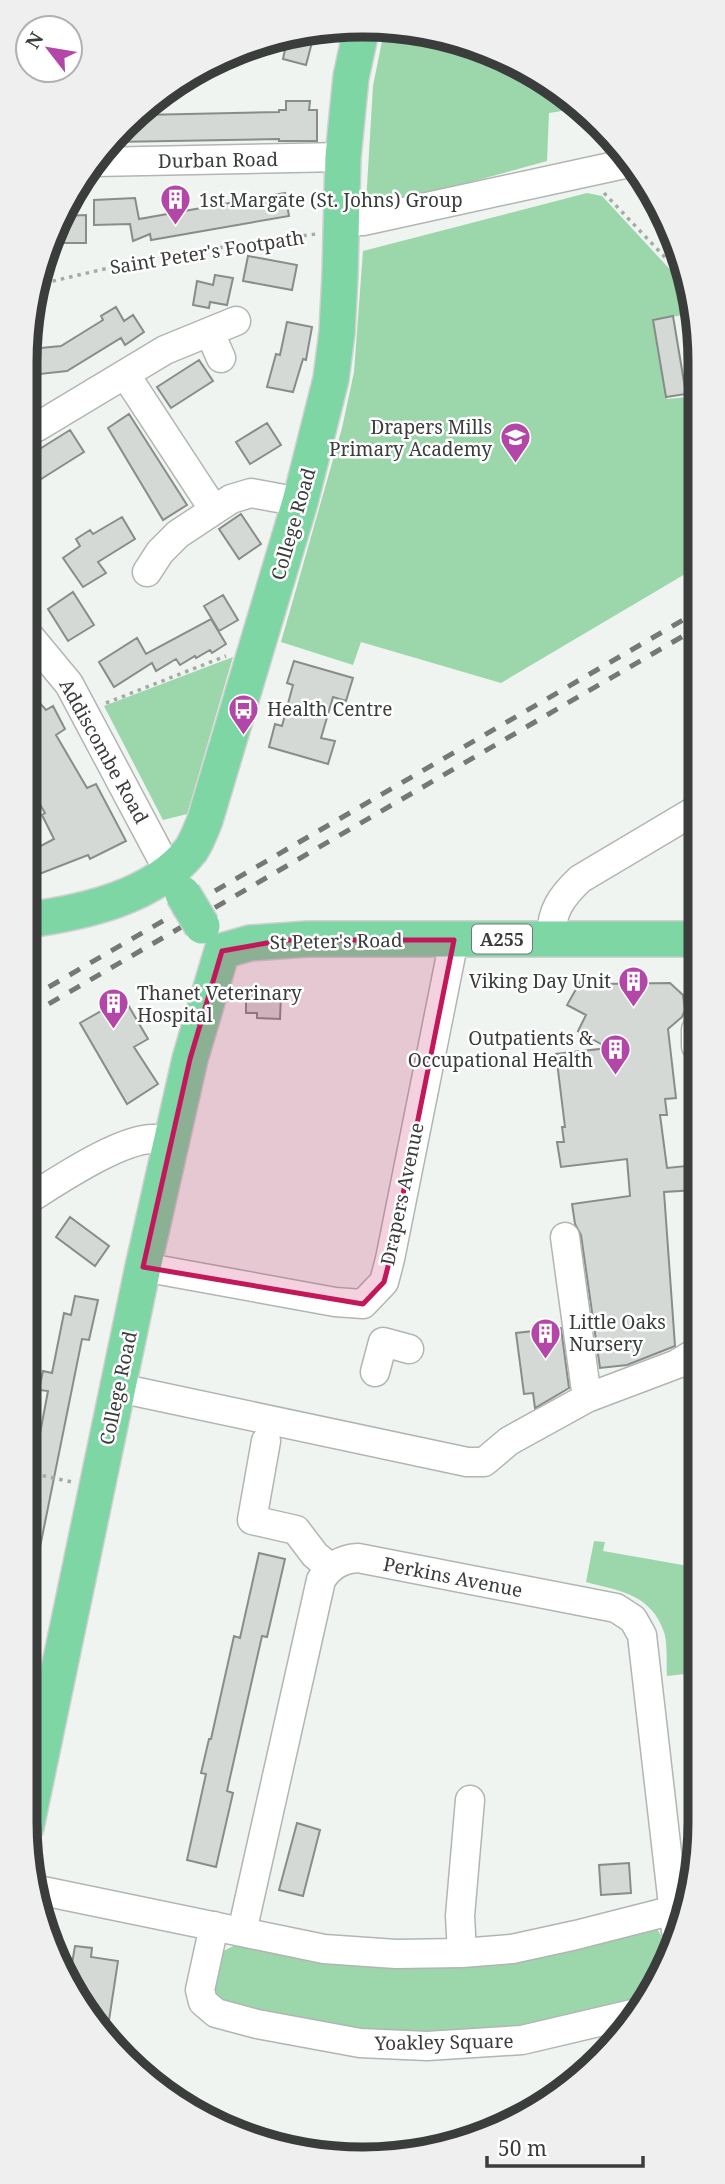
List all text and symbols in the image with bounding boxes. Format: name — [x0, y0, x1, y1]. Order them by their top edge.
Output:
north arrow — [14, 14, 84, 84]
text: N — [19, 27, 49, 53]
street label: Durban Road — [158, 146, 279, 174]
building icon: 1st Margate (St. Johns) Group — [159, 183, 193, 227]
place label: 1st Margate (St. Johns) Group — [199, 187, 463, 213]
street label: Saint Peter's Footpath — [108, 224, 306, 280]
place label: Drapers Mills Primary Academy — [329, 414, 492, 462]
school or university icon: Drapers Mills Primary Academy — [498, 421, 532, 465]
street label: College Road — [265, 464, 322, 583]
street label: Addiscombe Road — [53, 674, 155, 828]
bus stop icon: Health Centre — [227, 692, 261, 736]
place label: Health Centre — [267, 696, 392, 722]
road number: A255 — [472, 924, 532, 954]
street label: St Peter's Road — [269, 927, 403, 955]
building icon: Viking Day Unit — [617, 964, 651, 1008]
place label: Viking Day Unit — [469, 968, 611, 994]
place label: Thanet Veterinary Hospital — [137, 980, 302, 1028]
building icon: Thanet Veterinary Hospital — [97, 987, 131, 1031]
place label: Outpatients & Occupational Health — [408, 1025, 593, 1073]
building icon: Outpatients & Occupational Health — [599, 1032, 633, 1076]
street label: Drapers Avenue — [374, 1120, 430, 1268]
place label: Little Oaks Nursery — [569, 1309, 666, 1357]
building icon: Little Oaks Nursery — [529, 1316, 563, 1360]
street label: College Road — [93, 1328, 143, 1447]
street label: Perkins Avenue — [381, 1551, 525, 1603]
street label: Yoakley Square — [373, 2028, 514, 2056]
scale bar — [487, 2124, 643, 2168]
text: 50 m — [498, 2134, 547, 2162]

